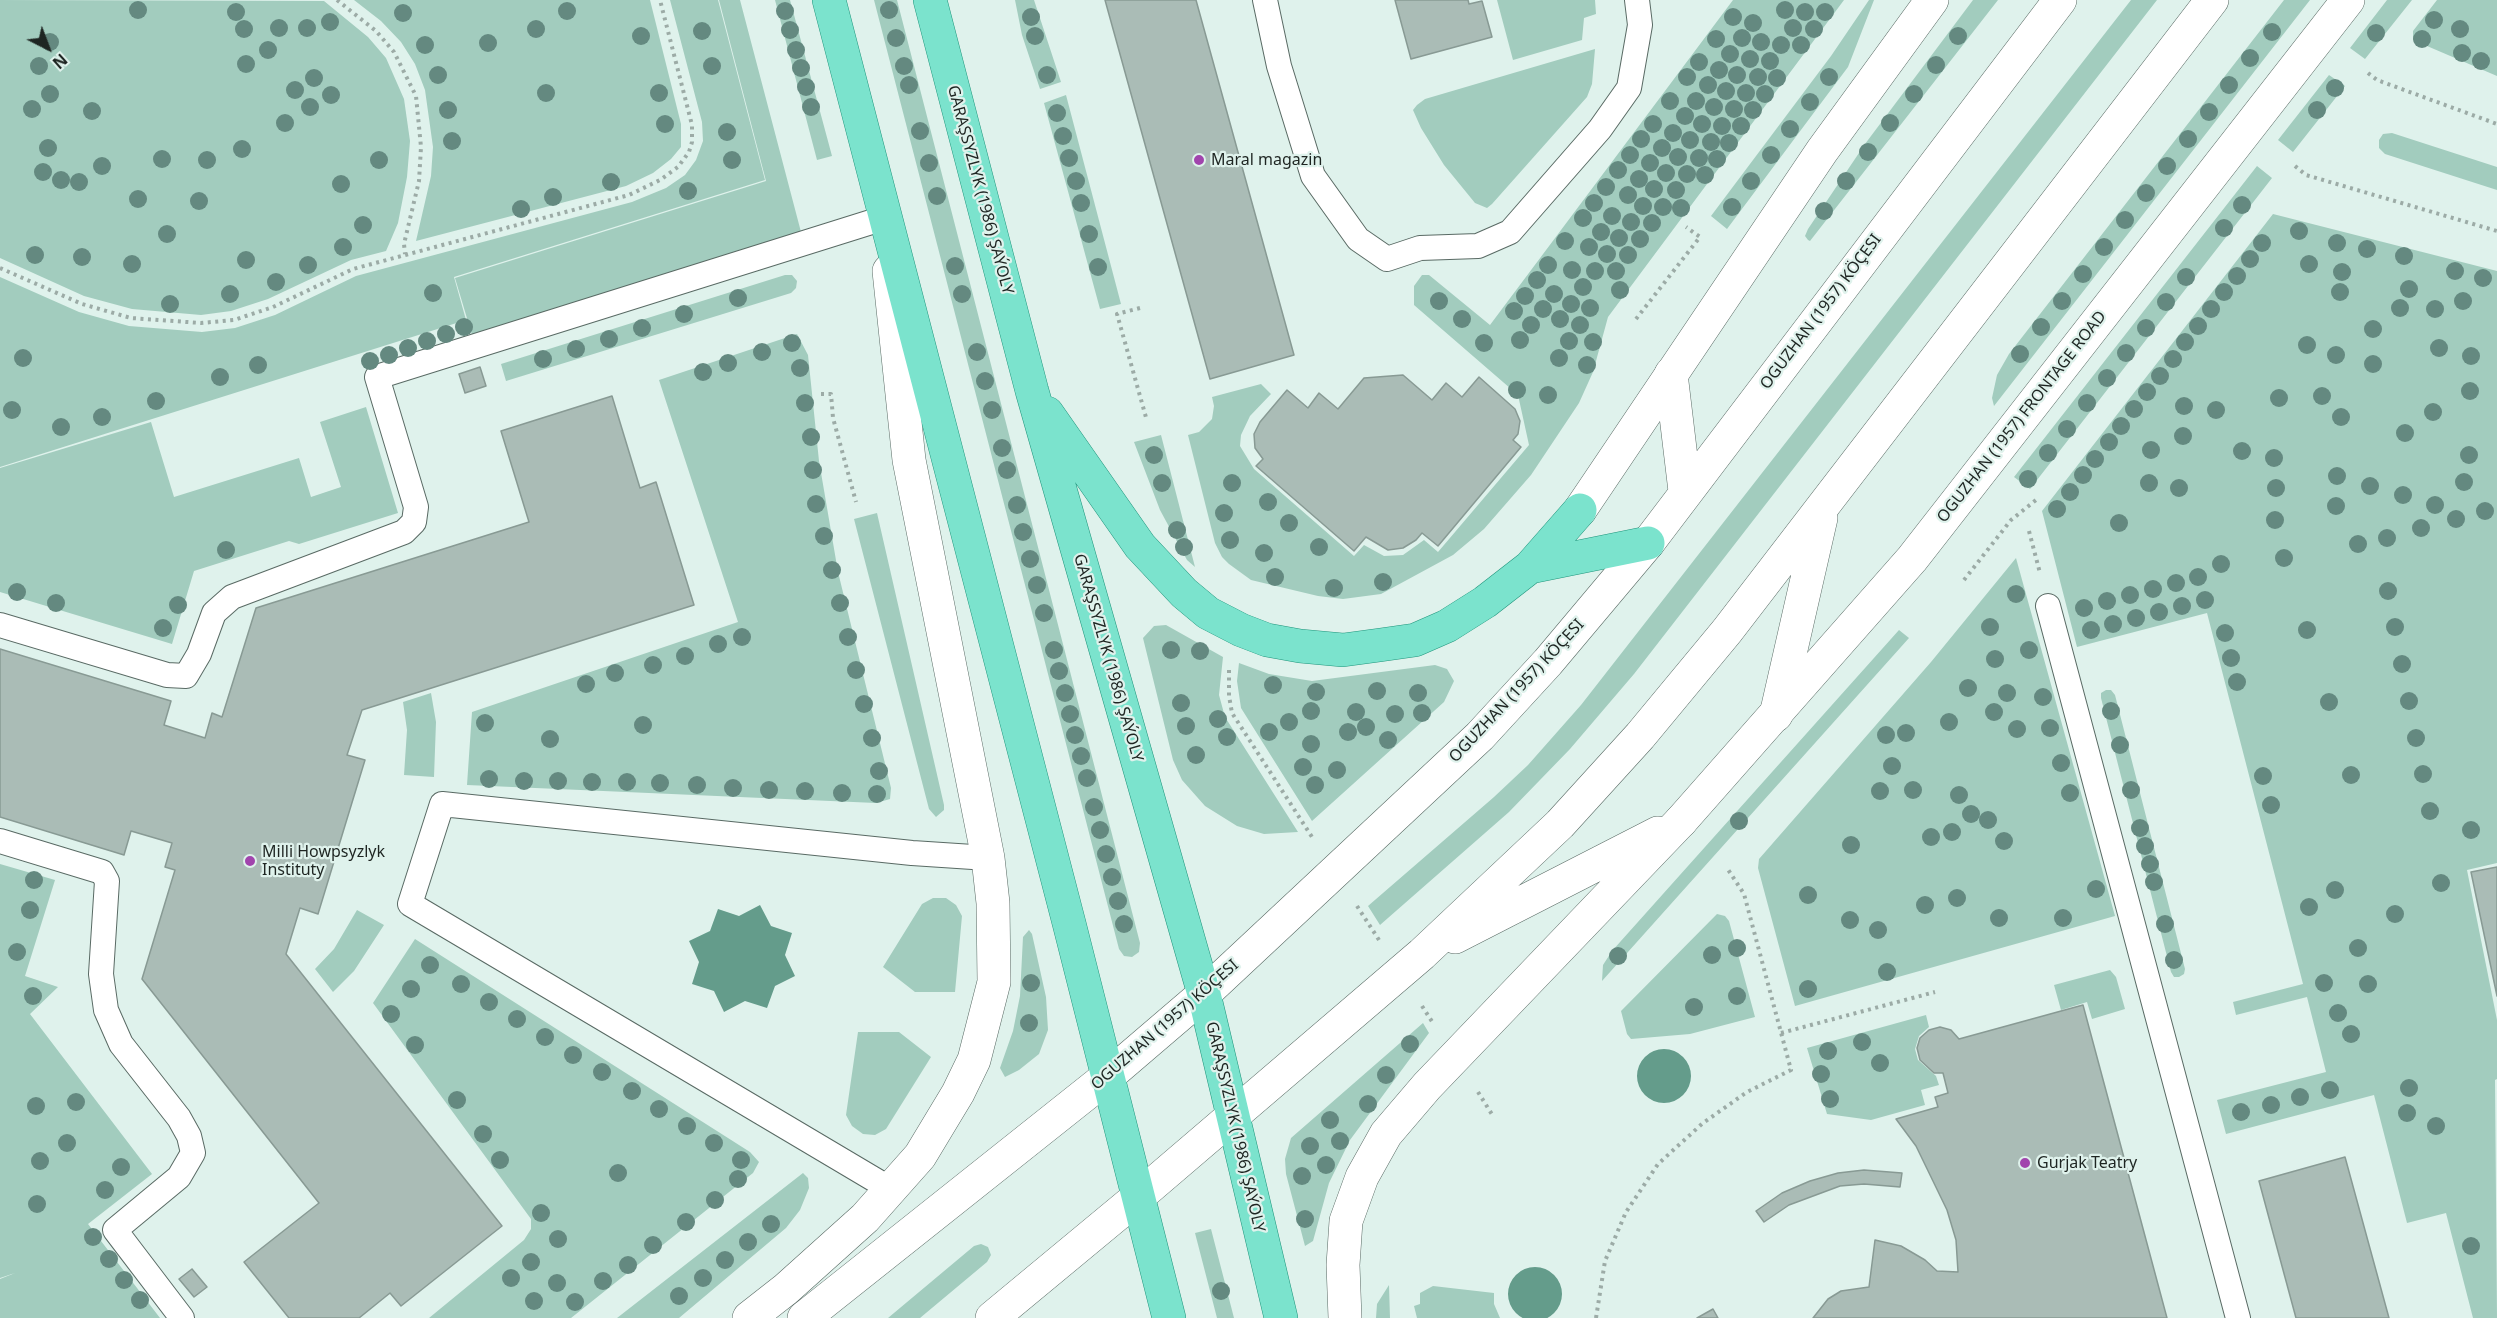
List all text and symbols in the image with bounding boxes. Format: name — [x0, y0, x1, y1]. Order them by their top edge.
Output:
north arrow — [18, 18, 78, 78]
text: N — [48, 49, 72, 74]
street label: GARAŞSYZLYK (1986) ŞAÝOLY — [943, 83, 1017, 297]
place label: Maral magazin — [1211, 150, 1322, 170]
marker: Maral magazin — [1192, 153, 1206, 167]
street label: OGUZHAN (1957) KÖÇESI — [1756, 231, 1886, 393]
street label: OGUZHAN (1957) FRONTAGE ROAD — [1933, 307, 2111, 527]
street label: GARAŞSYZLYK (1986) ŞAÝOLY — [1069, 552, 1147, 764]
street label: OGUZHAN (1957) KÖÇESI — [1446, 615, 1588, 767]
place label: Milli Howpsyzlyk Instituty — [262, 842, 385, 880]
marker: Milli Howpsyzlyk Instituty — [243, 854, 257, 868]
street label: OGUZHAN (1957) KÖÇESI — [1087, 956, 1243, 1094]
street label: GARAŞSYZLYK (1986) ŞAÝOLY — [1201, 1020, 1269, 1234]
place label: Gurjak Teatry — [2037, 1153, 2137, 1173]
marker: Gurjak Teatry — [2018, 1156, 2032, 1170]

